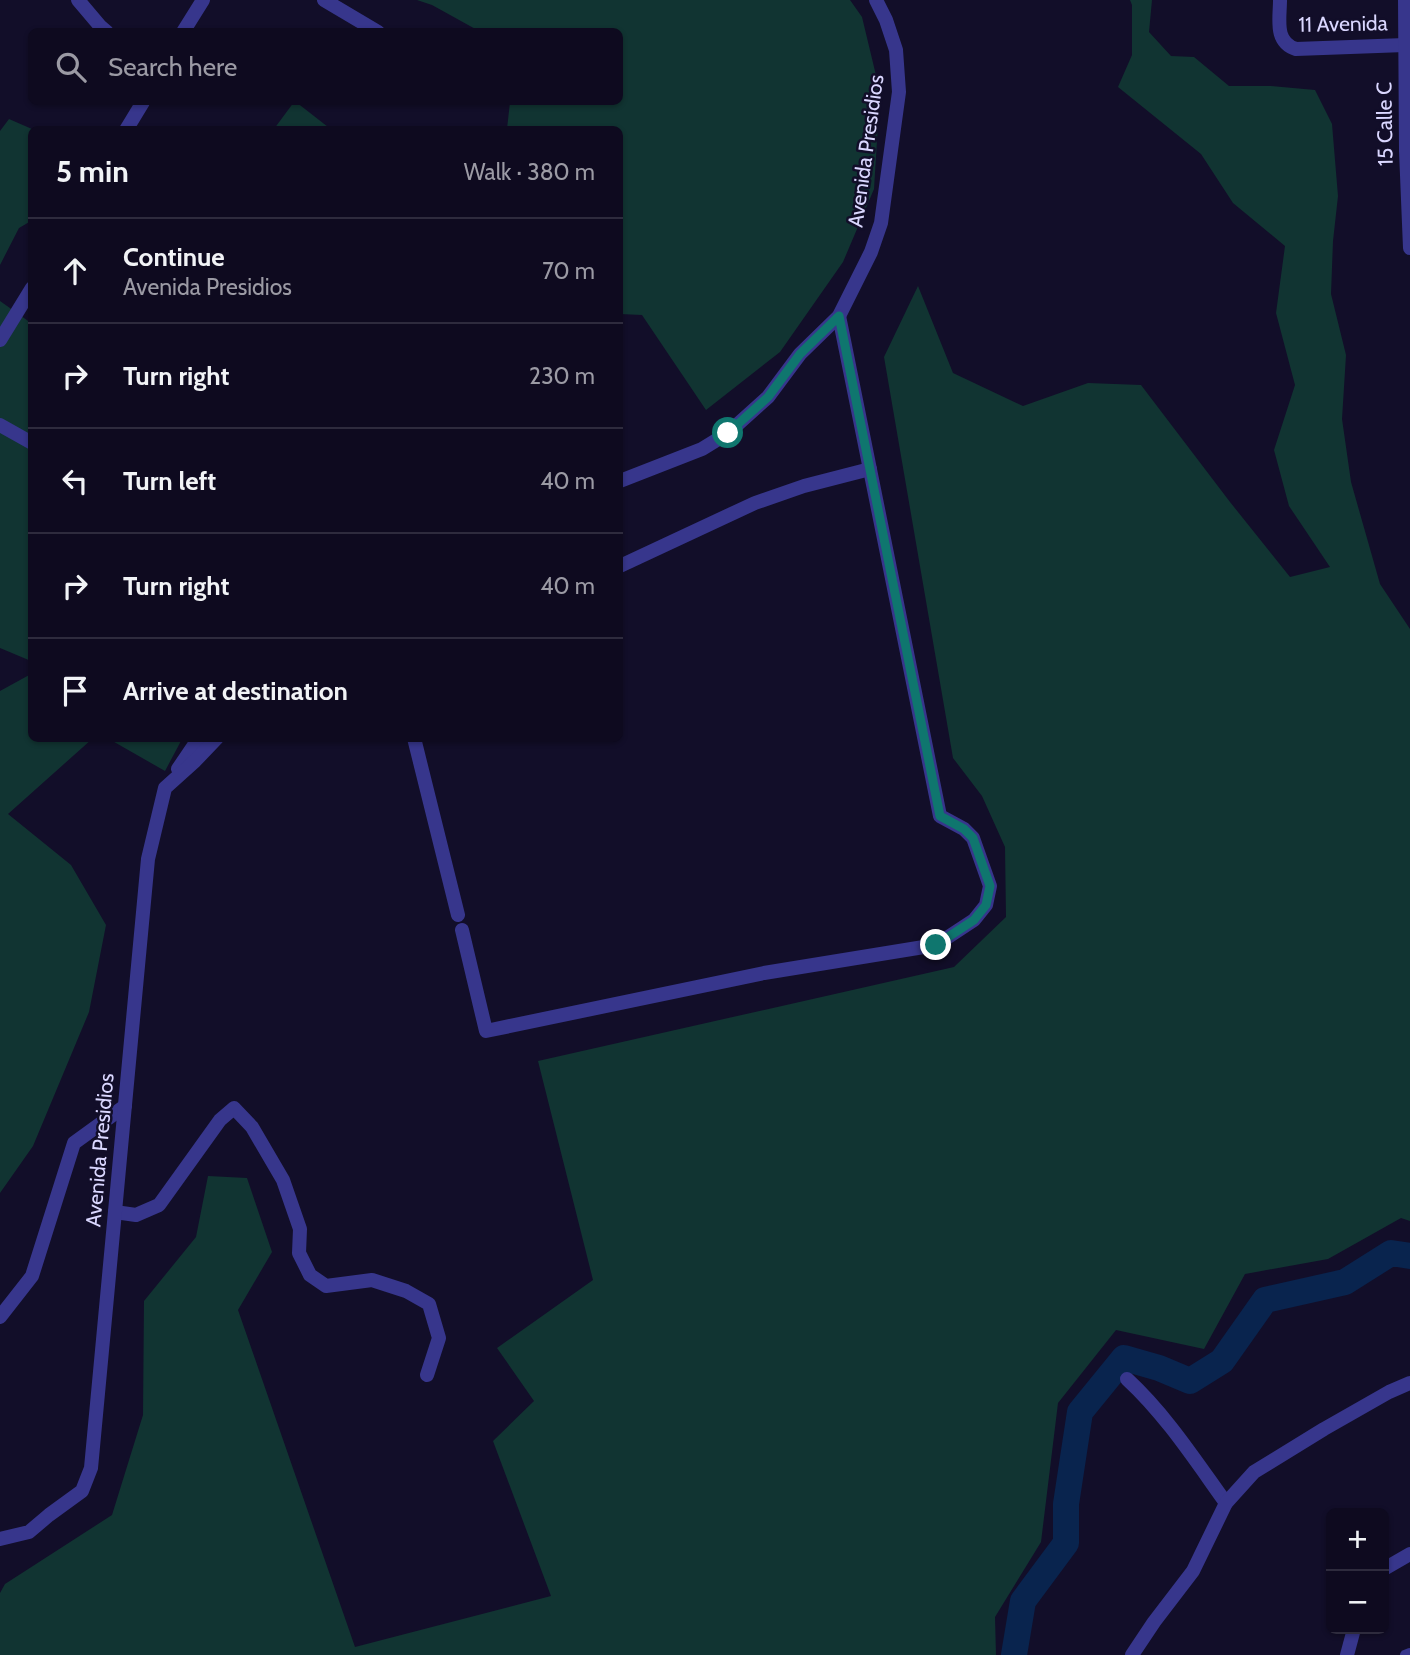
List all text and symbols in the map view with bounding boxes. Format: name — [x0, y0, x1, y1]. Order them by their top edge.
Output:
street label: 11 Avenida — [1298, 10, 1388, 37]
search box — [28, 28, 623, 105]
icon: search — [52, 48, 90, 86]
text: Search here — [108, 51, 237, 83]
street label: Avenida Presidios — [842, 73, 889, 229]
street label: 15 Calle C — [1371, 82, 1398, 166]
text: 5 min — [56, 153, 129, 190]
text: Walk · 380 m — [464, 158, 595, 186]
text: Continue — [123, 241, 225, 273]
icon: ahead — [56, 252, 94, 290]
text: 70 m — [542, 257, 595, 285]
text: Avenida Presidios — [123, 273, 292, 301]
icon: right — [56, 357, 94, 395]
text: Turn right — [123, 360, 229, 392]
text: 230 m — [529, 362, 595, 390]
route start — [712, 417, 743, 448]
icon: left — [56, 462, 94, 500]
text: Turn left — [123, 465, 216, 497]
text: 40 m — [540, 467, 595, 495]
icon: right — [56, 567, 94, 605]
text: Turn right — [123, 570, 229, 602]
text: 40 m — [540, 572, 595, 600]
icon: arrive — [56, 672, 94, 710]
text: Arrive at destination — [123, 675, 348, 707]
route end — [920, 929, 951, 960]
street label: Avenida Presidios — [80, 1072, 119, 1228]
map controls — [1326, 1508, 1389, 1634]
button: + — [1326, 1508, 1389, 1571]
button: − — [1326, 1571, 1389, 1634]

